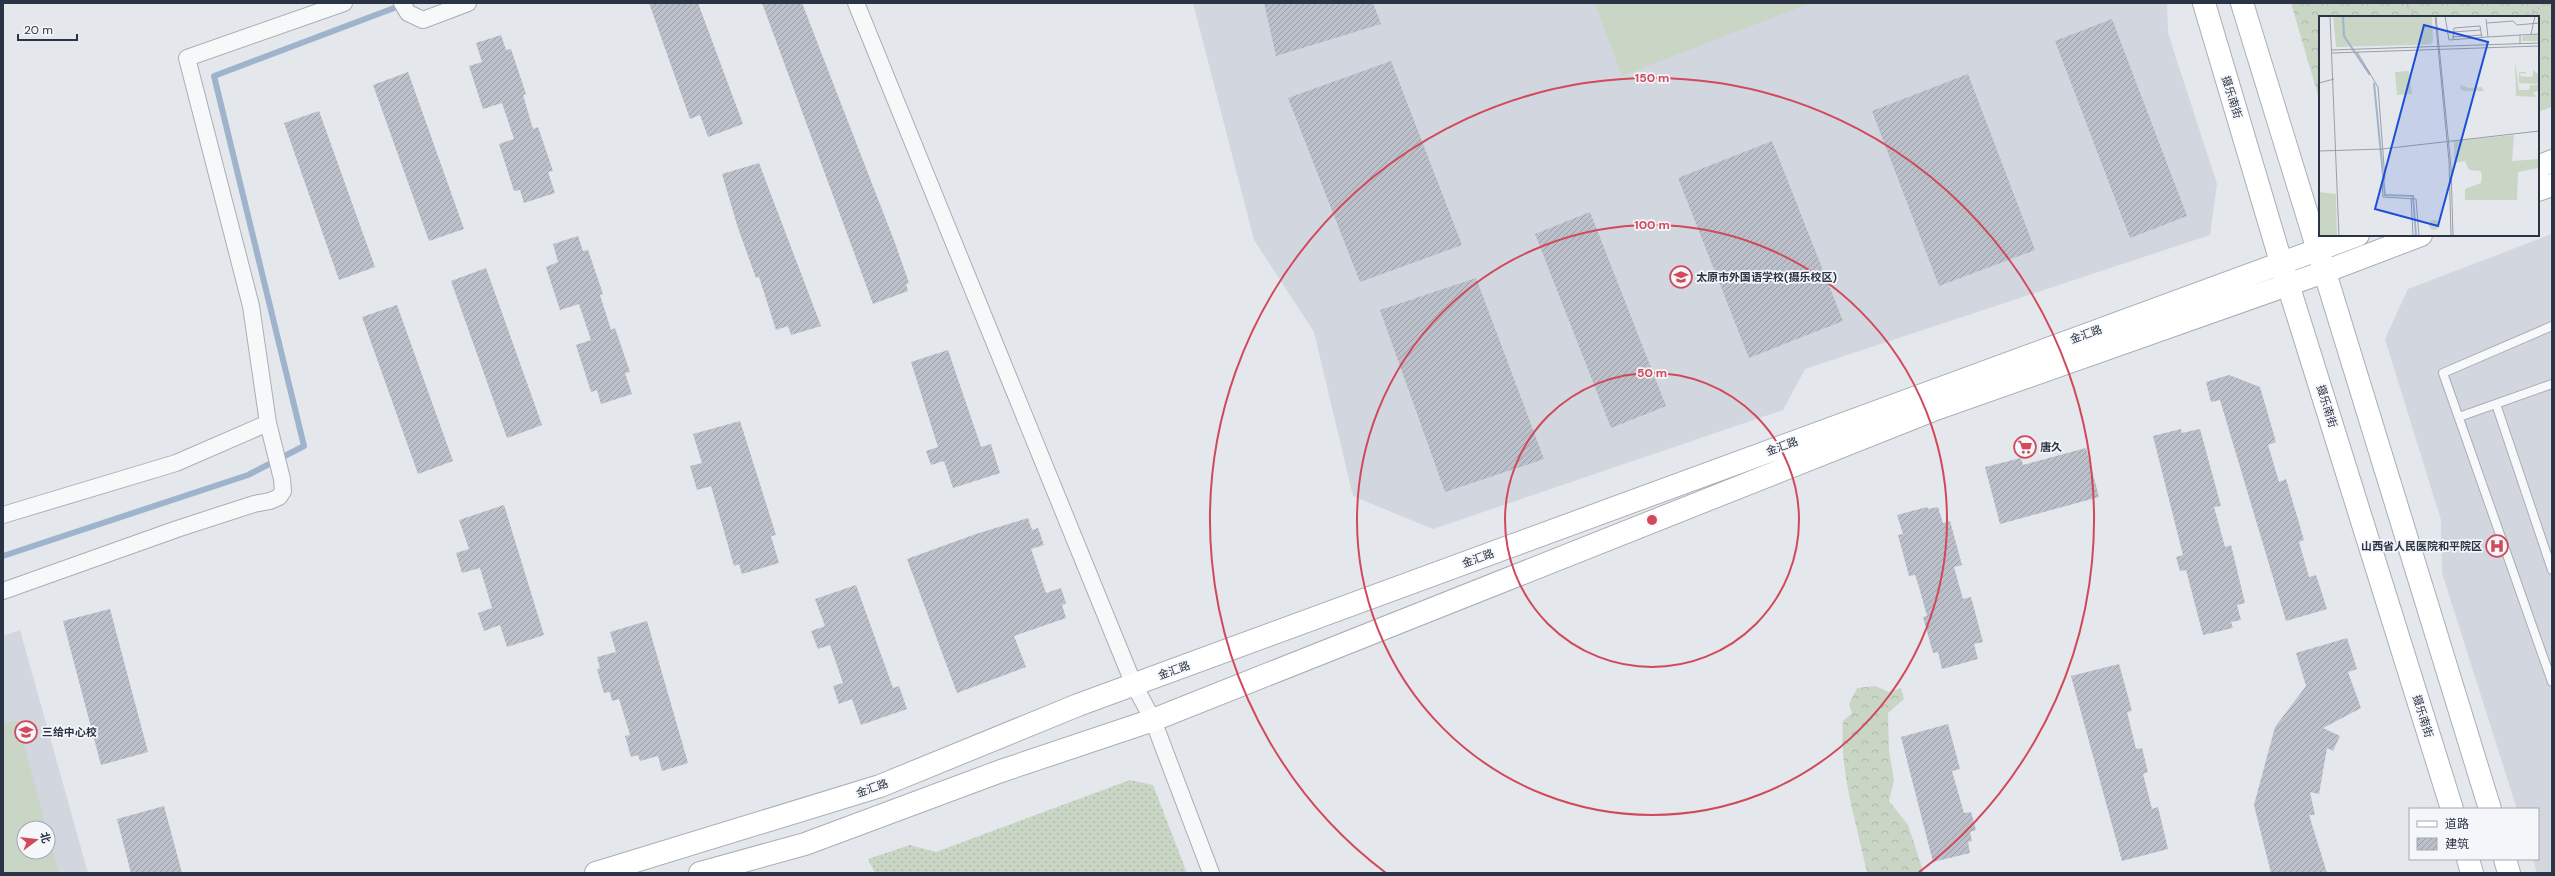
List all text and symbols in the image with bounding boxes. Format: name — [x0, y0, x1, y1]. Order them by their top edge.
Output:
scale bar — [18, 16, 77, 42]
inset map — [2319, 16, 2539, 236]
text: 20 m — [24, 22, 53, 38]
text: 150 m — [1635, 70, 1669, 86]
street label: 摄乐南街 — [2219, 74, 2245, 120]
text: 100 m — [1634, 217, 1670, 233]
school or university icon: 太原市外国语学校(摄乐校区) — [1668, 264, 1694, 290]
place label: 太原市外国语学校(摄乐校区) — [1696, 270, 1837, 284]
street label: 金汇路 — [2068, 322, 2104, 346]
text: 50 m — [1637, 365, 1667, 381]
street label: 摄乐南街 — [2314, 383, 2340, 429]
street label: 金汇路 — [1764, 434, 1800, 458]
supermarket icon: 唐久 — [2012, 434, 2038, 460]
place label: 唐久 — [2040, 440, 2062, 454]
centre of rings — [1645, 513, 1659, 527]
hospital icon: 山西省人民医院和平院区 — [2484, 533, 2510, 559]
place label: 山西省人民医院和平院区 — [2361, 539, 2482, 553]
street label: 金汇路 — [1460, 546, 1496, 570]
street label: 金汇路 — [1156, 658, 1192, 682]
street label: 摄乐南街 — [2410, 693, 2436, 739]
school or university icon: 三给中心校 — [13, 719, 39, 745]
place label: 三给中心校 — [42, 725, 97, 739]
street label: 金汇路 — [854, 776, 890, 800]
legend — [2409, 808, 2539, 860]
text: 道路 — [2445, 816, 2469, 832]
north arrow — [16, 820, 56, 860]
text: 北 — [37, 830, 54, 845]
text: 建筑 — [2445, 836, 2469, 852]

